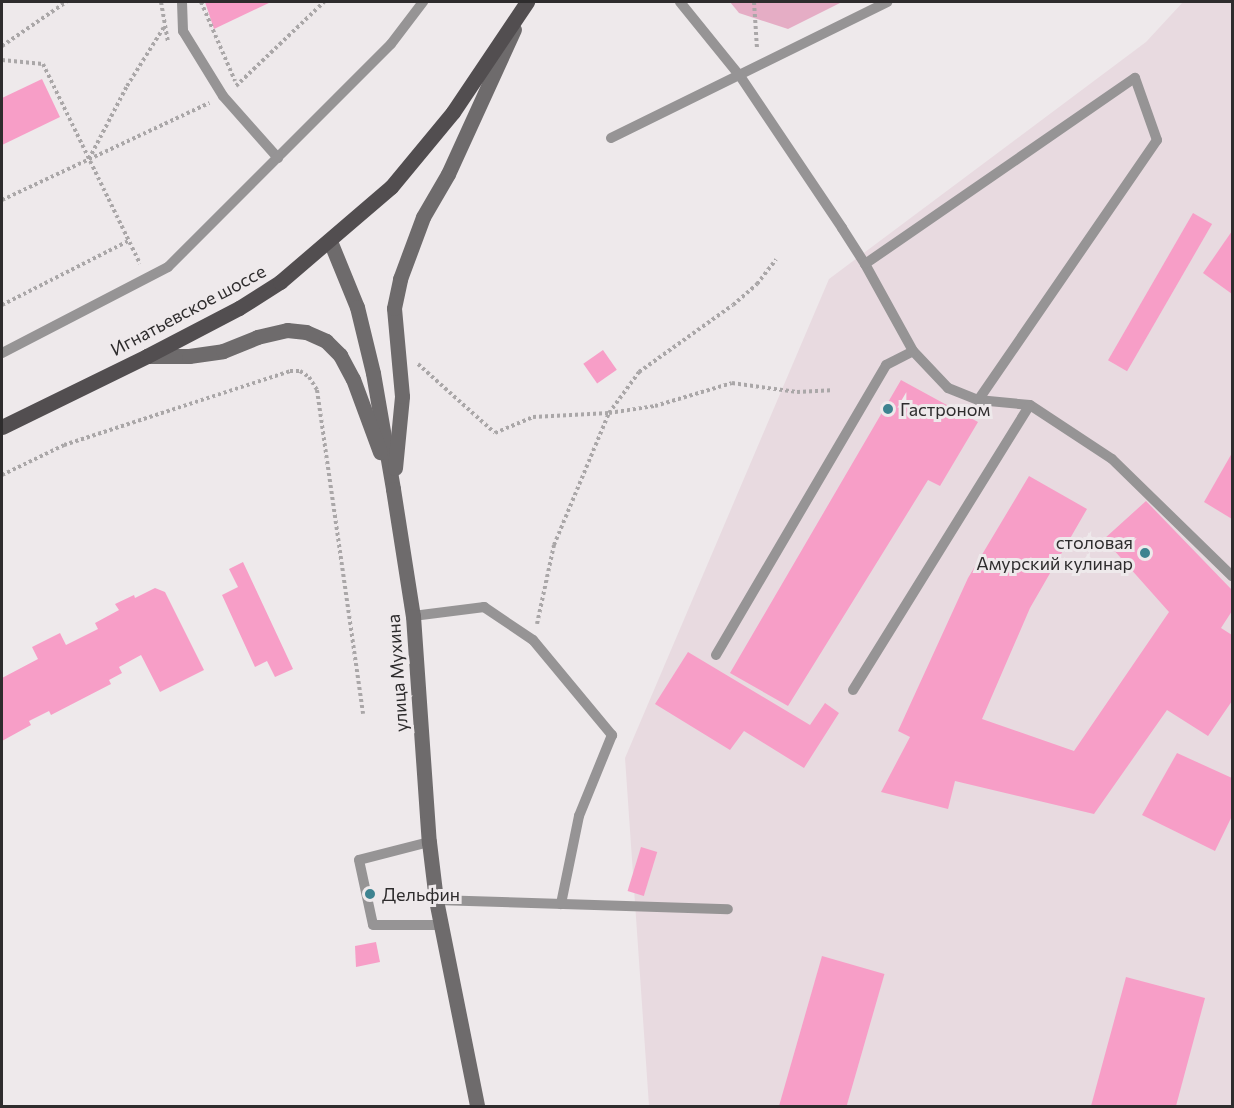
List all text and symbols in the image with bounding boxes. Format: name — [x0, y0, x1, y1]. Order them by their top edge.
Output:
street label: Игнатьевское шоссе — [107, 260, 269, 360]
place label: Гастроном — [900, 398, 990, 420]
marker: Гастроном — [881, 402, 895, 416]
place label: столовая Амурский кулинар — [976, 532, 1133, 574]
marker: столовая Амурский кулинар — [1138, 546, 1152, 560]
street label: улица Мухина — [382, 613, 412, 733]
place label: Дельфин — [382, 883, 460, 905]
marker: Дельфин — [363, 887, 377, 901]

